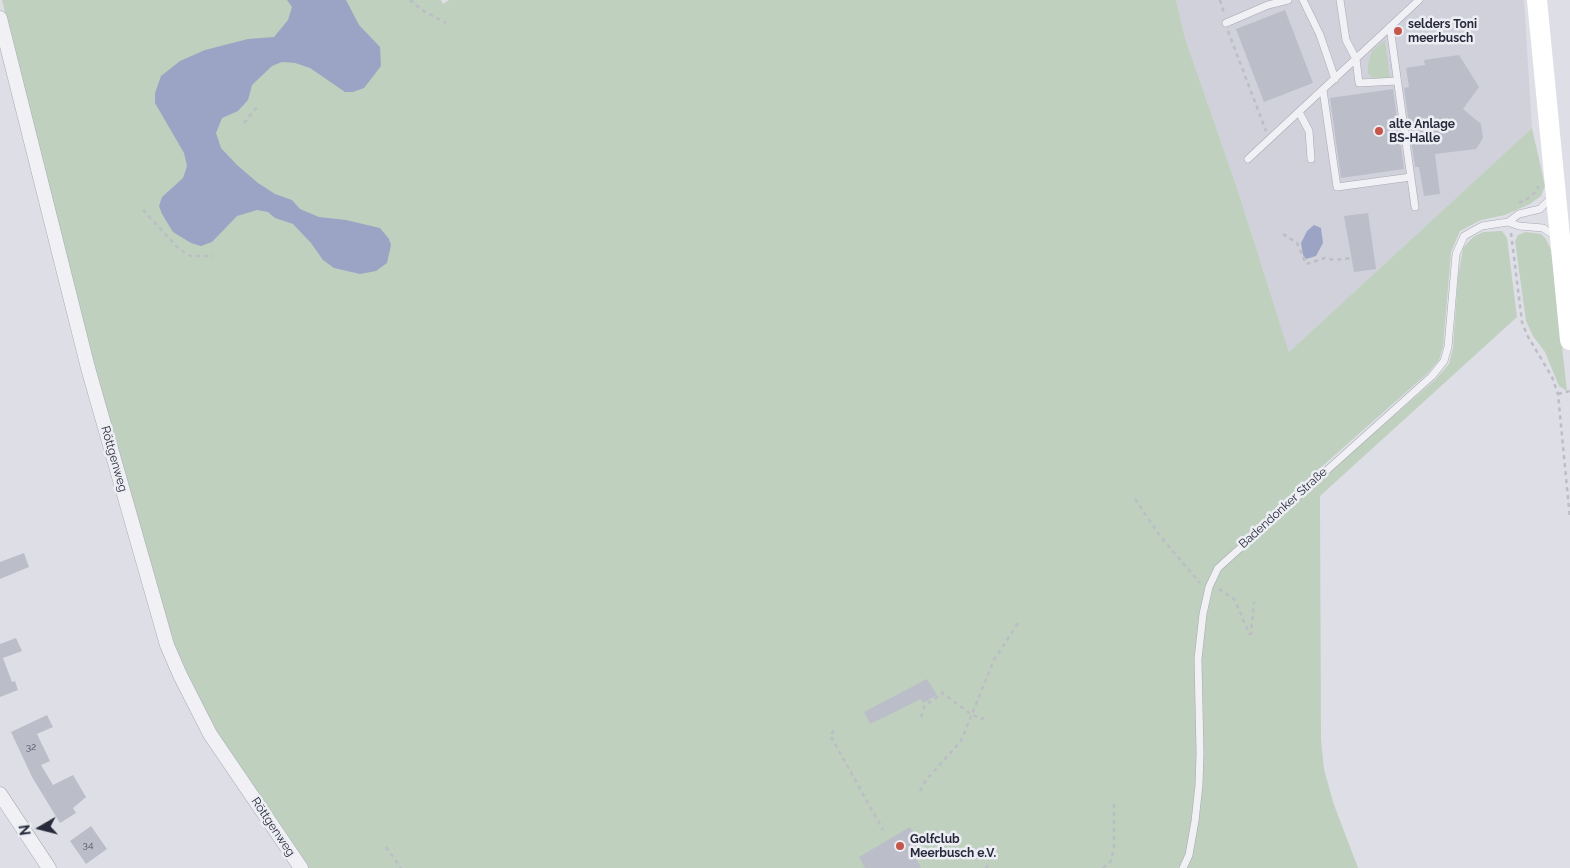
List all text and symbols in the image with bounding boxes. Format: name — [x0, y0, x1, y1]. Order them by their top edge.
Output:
place label: selders Toni meerbusch — [1408, 17, 1477, 45]
marker: selders Toni meerbusch — [1392, 25, 1404, 37]
place label: alte Anlage BS-Halle — [1389, 117, 1455, 145]
marker: alte Anlage BS-Halle — [1373, 125, 1385, 137]
street label: Röttgenweg — [98, 424, 130, 494]
street label: Badendonker Straße — [1236, 465, 1330, 551]
house number: 32 — [26, 741, 36, 753]
street label: Röttgenweg — [248, 795, 298, 859]
north arrow — [15, 803, 65, 853]
text: N — [16, 824, 34, 836]
place label: Golfclub Meerbusch e.V. — [910, 832, 996, 860]
house number: 34 — [83, 839, 93, 851]
marker: Golfclub Meerbusch e.V. — [894, 840, 906, 852]

